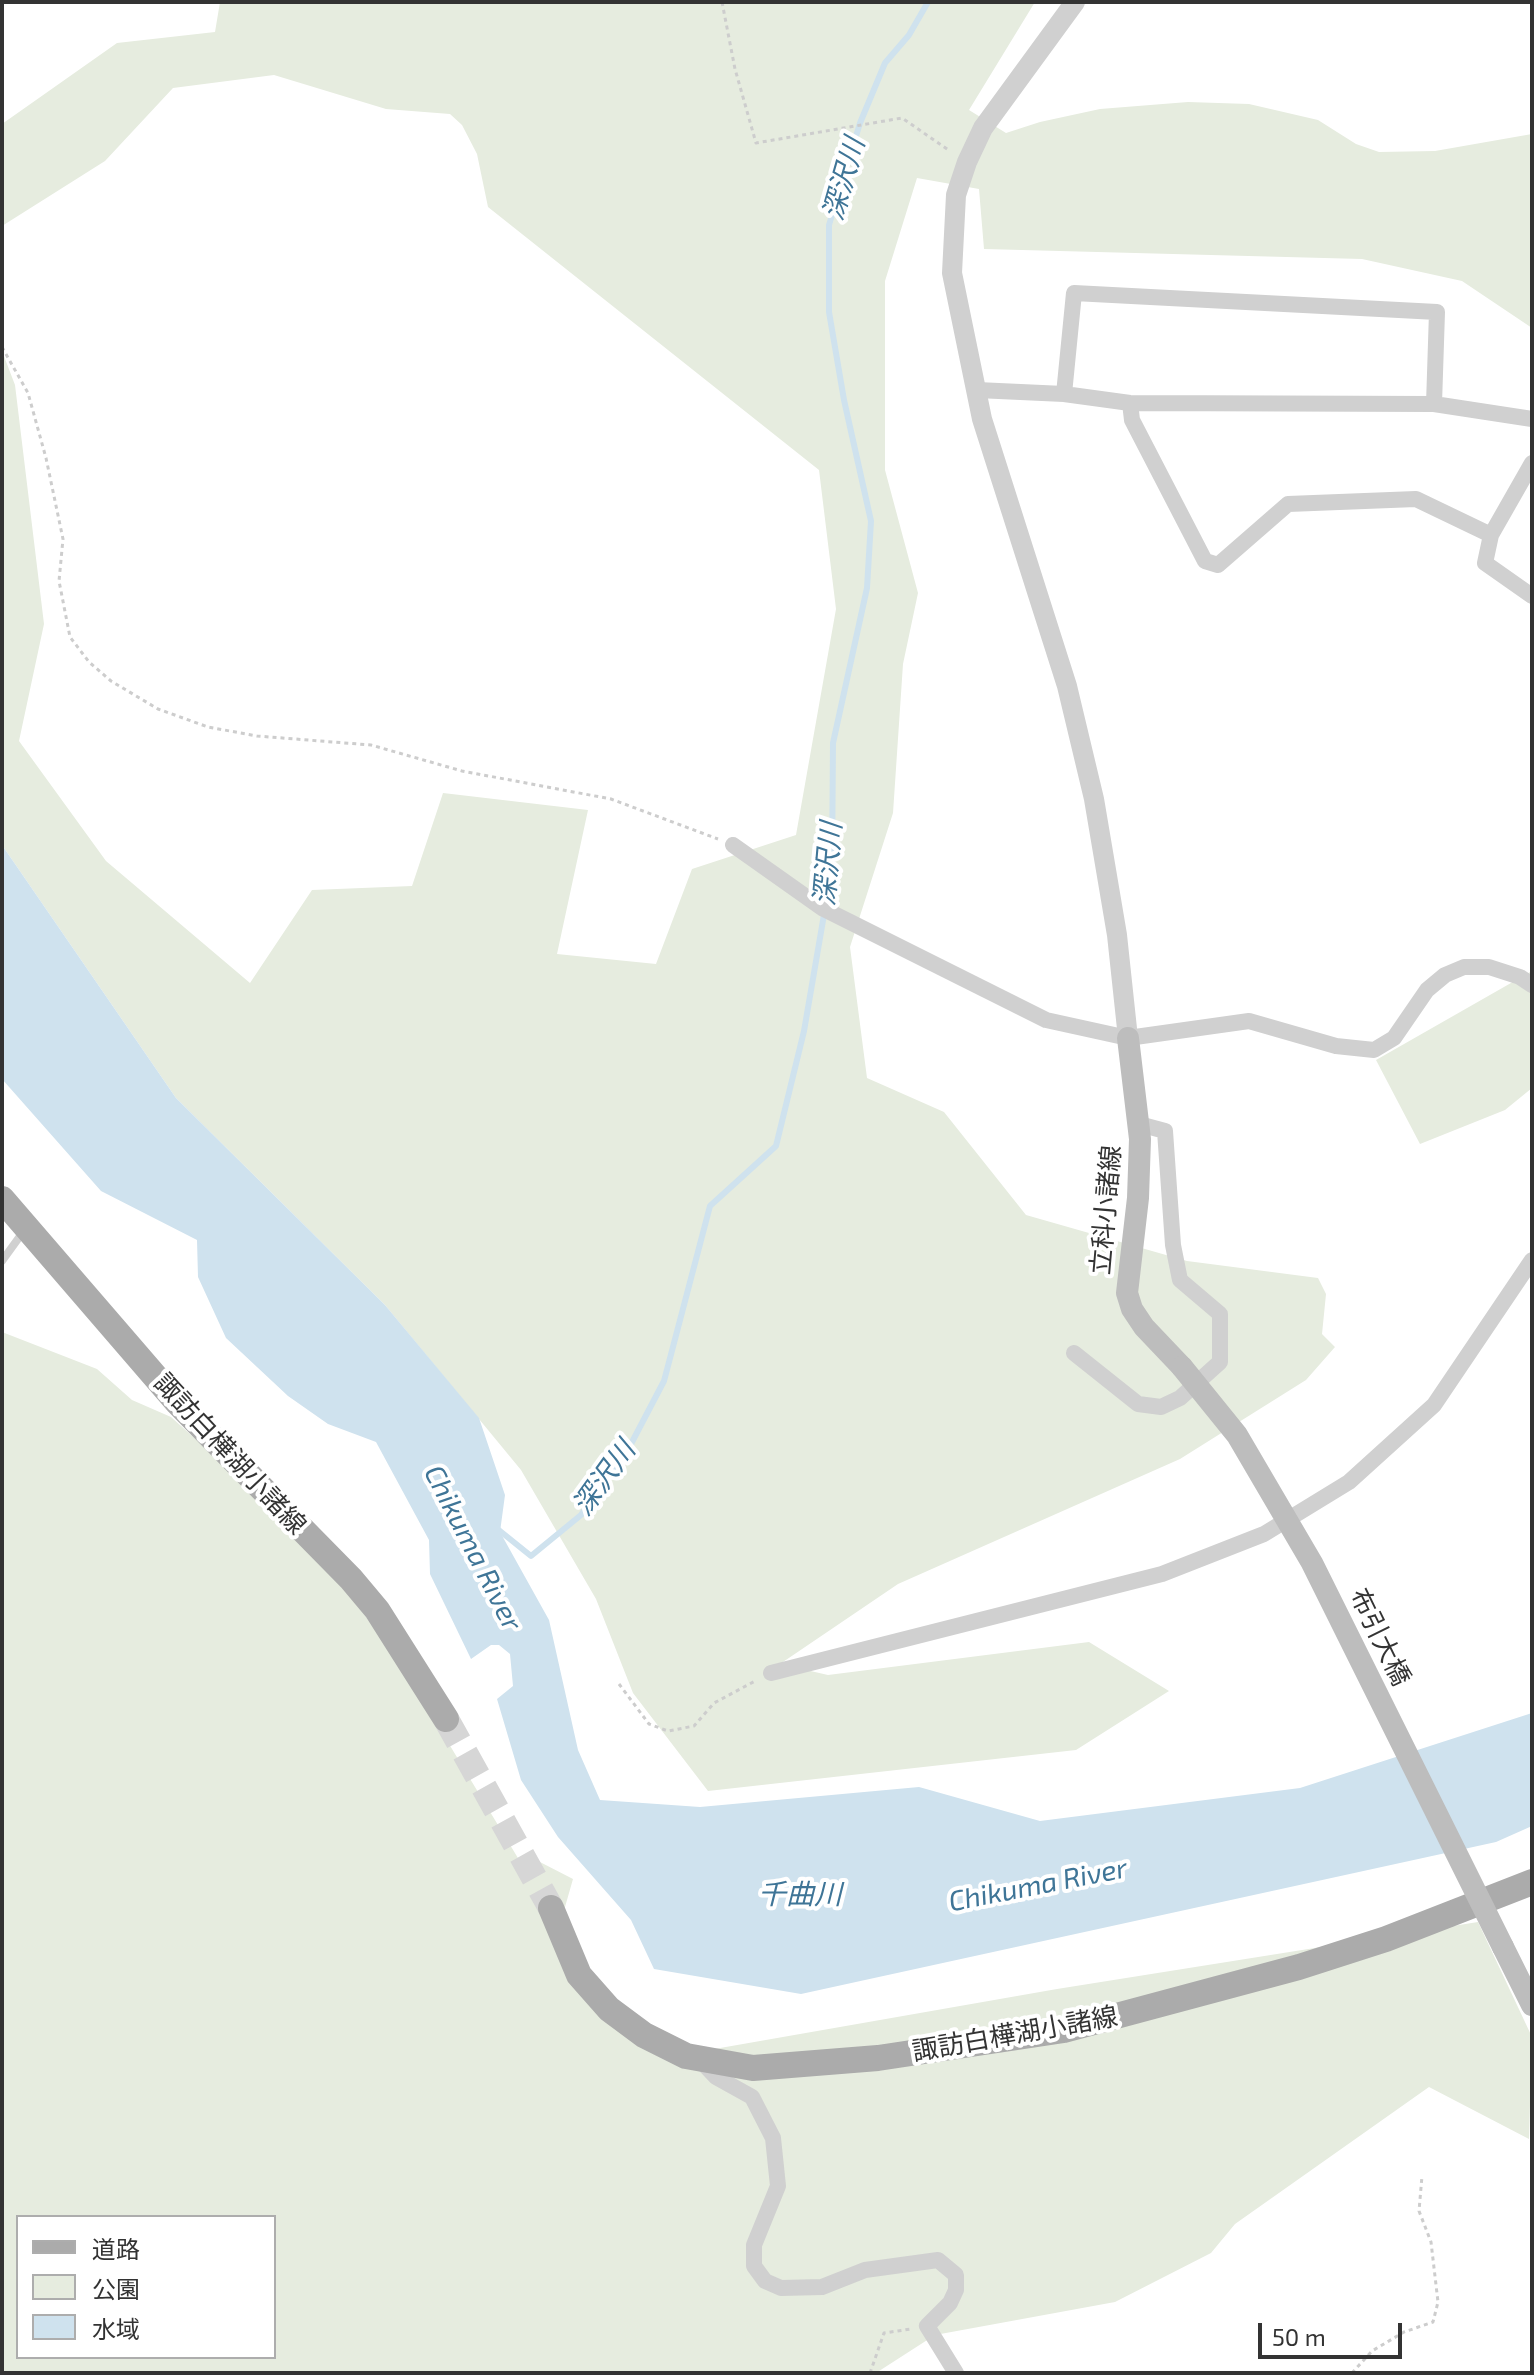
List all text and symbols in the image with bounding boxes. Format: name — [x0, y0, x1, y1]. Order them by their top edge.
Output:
water label: 深沢川 — [816, 134, 872, 224]
water label: 深沢川 — [808, 821, 848, 907]
street label: 立科小諸線 — [1085, 1144, 1127, 1276]
street label: 諏訪白樺湖小諸線 — [148, 1367, 312, 1541]
water label: 深沢川 — [566, 1434, 642, 1522]
water label: Chikuma River — [417, 1460, 529, 1636]
street label: 布引大橋 — [1343, 1583, 1417, 1691]
water label: Chikuma River — [946, 1851, 1130, 1919]
water label: 千曲川 — [758, 1878, 842, 1912]
street label: 諏訪白樺湖小諸線 — [910, 2001, 1120, 2067]
legend — [16, 2215, 276, 2359]
text: 道路 — [92, 2234, 140, 2263]
text: 公園 — [92, 2274, 140, 2303]
scale bar — [1262, 2307, 1406, 2357]
text: 水域 — [92, 2314, 140, 2343]
text: 50 m — [1272, 2322, 1326, 2351]

